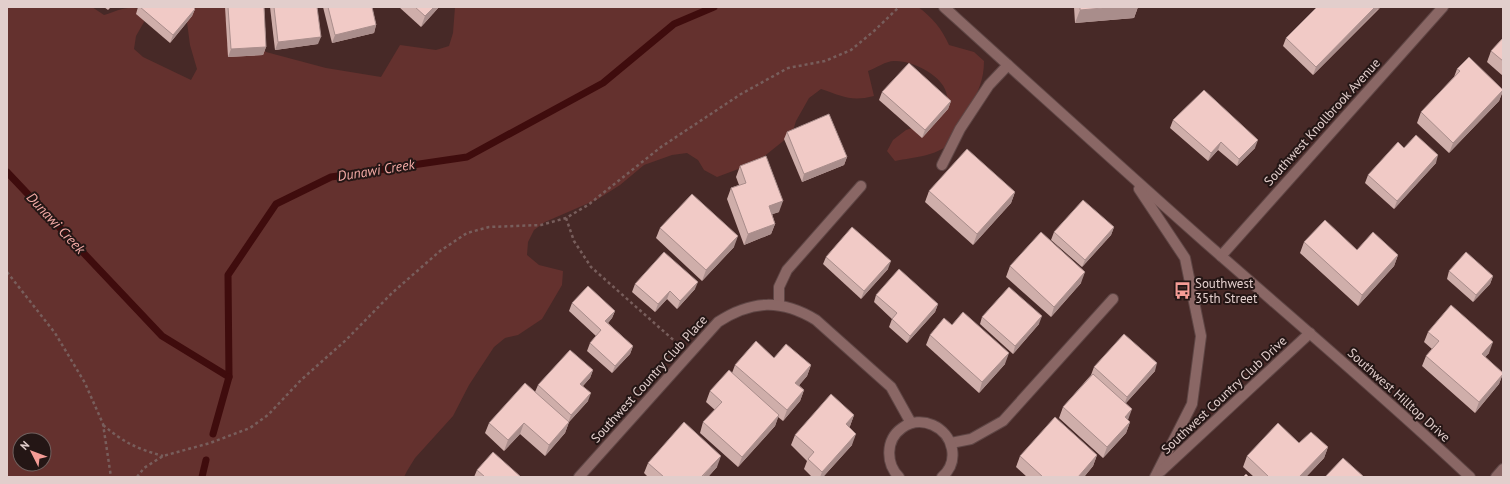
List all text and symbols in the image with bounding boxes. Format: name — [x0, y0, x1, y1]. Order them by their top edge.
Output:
street label: Southwest Knollbrook Avenue — [1260, 55, 1384, 189]
water label: Dunawi Creek — [336, 155, 417, 185]
water label: Dunawi Creek — [23, 188, 90, 258]
place label: Southwest 35th Street — [1195, 275, 1258, 307]
bus stop icon: Southwest 35th Street — [1172, 280, 1192, 300]
street label: Southwest Country Club Place — [587, 312, 711, 446]
street label: Southwest Country Club Drive — [1158, 332, 1290, 458]
street label: Southwest Hilltop Drive — [1344, 344, 1454, 446]
north arrow — [12, 432, 52, 472]
text: N — [17, 438, 32, 453]

